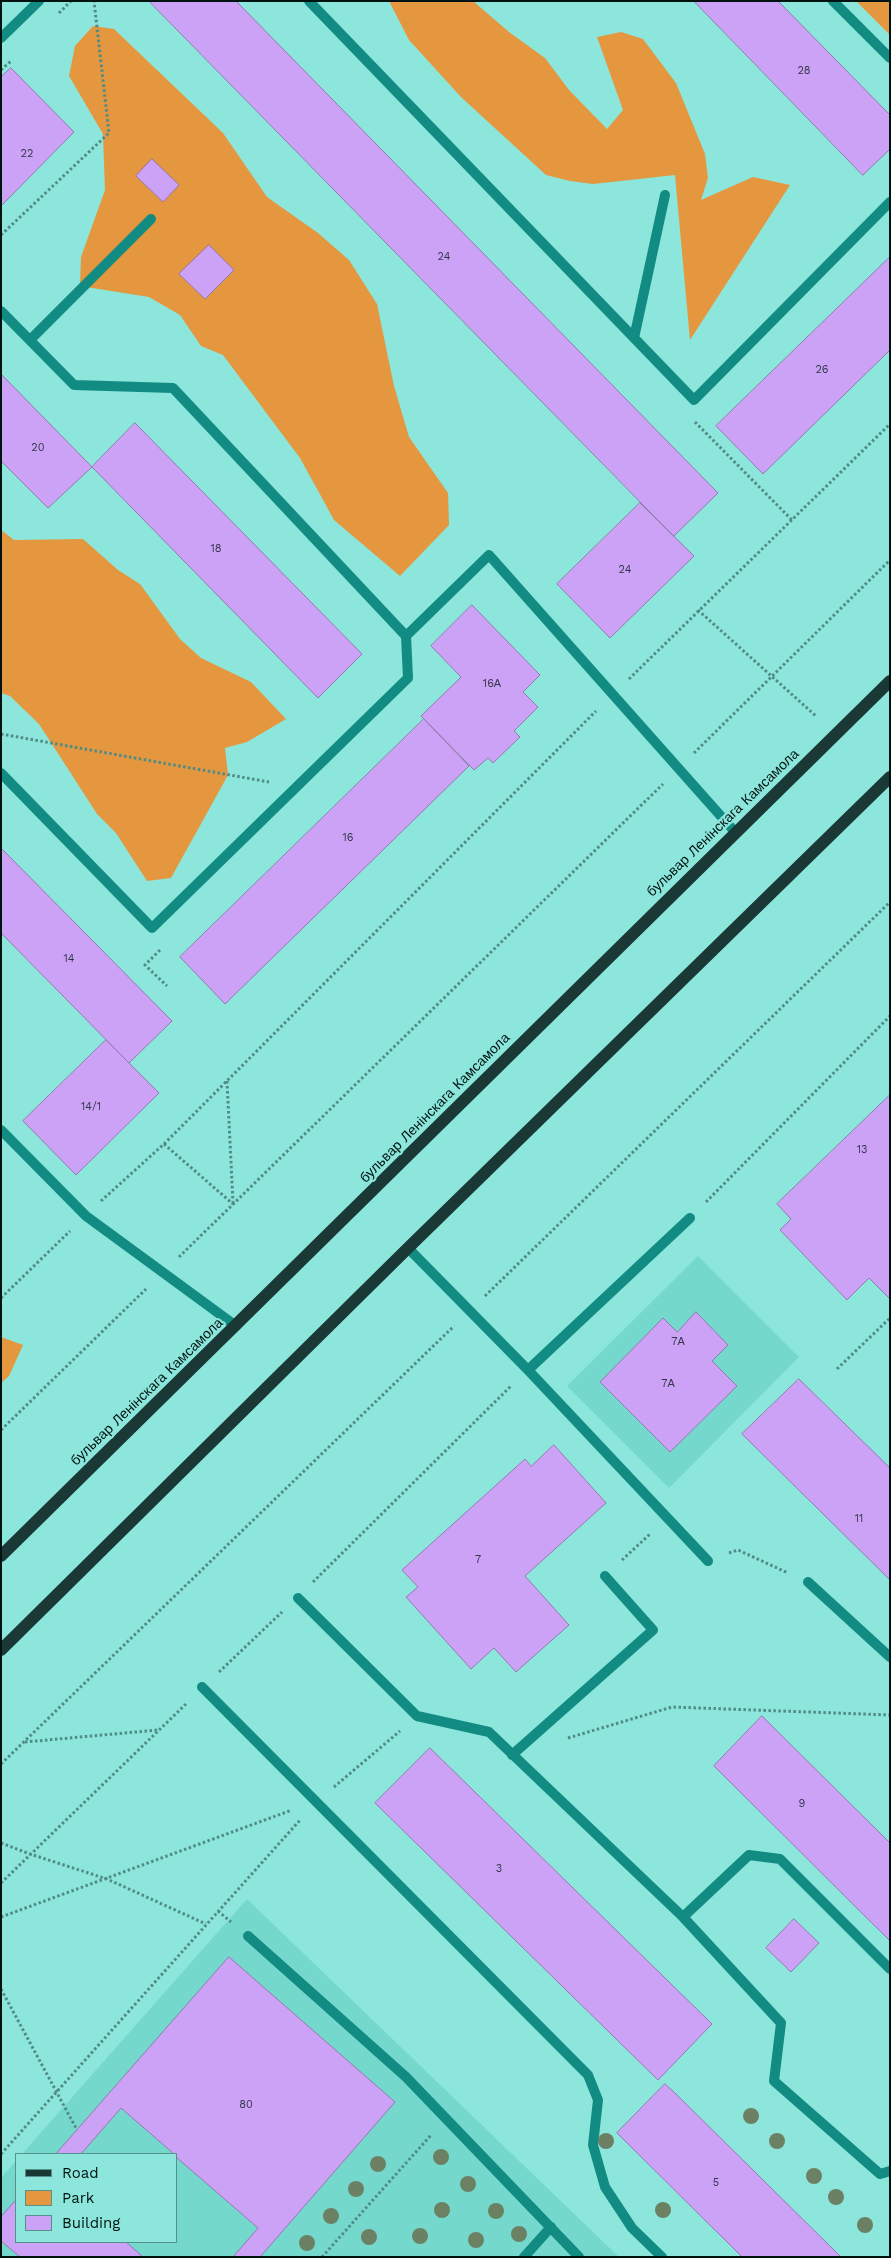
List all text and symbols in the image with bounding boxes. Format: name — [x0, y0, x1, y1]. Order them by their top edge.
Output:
house number: 28 — [797, 64, 811, 78]
house number: 22 — [21, 147, 33, 161]
house number: 24 — [438, 250, 450, 264]
house number: 26 — [815, 363, 829, 377]
house number: 20 — [31, 441, 45, 455]
house number: 18 — [210, 542, 222, 556]
house number: 24 — [619, 563, 631, 577]
house number: 16А — [483, 677, 501, 691]
street label: бульвар Ленінскага Камсамола — [643, 746, 803, 900]
house number: 16 — [343, 831, 353, 845]
house number: 14 — [63, 952, 75, 966]
street label: бульвар Ленінскага Камсамола — [357, 1030, 513, 1186]
house number: 14/1 — [81, 1100, 101, 1114]
house number: 13 — [857, 1143, 867, 1157]
street label: бульвар Ленінскага Камсамола — [67, 1315, 227, 1469]
house number: 7А — [671, 1335, 685, 1349]
house number: 7А — [661, 1377, 675, 1391]
house number: 11 — [855, 1512, 863, 1526]
house number: 7 — [475, 1553, 481, 1567]
house number: 9 — [799, 1797, 805, 1811]
house number: 3 — [496, 1862, 502, 1876]
house number: 80 — [239, 2098, 253, 2112]
legend — [15, 2153, 178, 2243]
text: Road — [62, 2164, 99, 2182]
house number: 5 — [713, 2176, 719, 2190]
text: Park — [62, 2189, 94, 2207]
text: Building — [62, 2214, 120, 2232]

